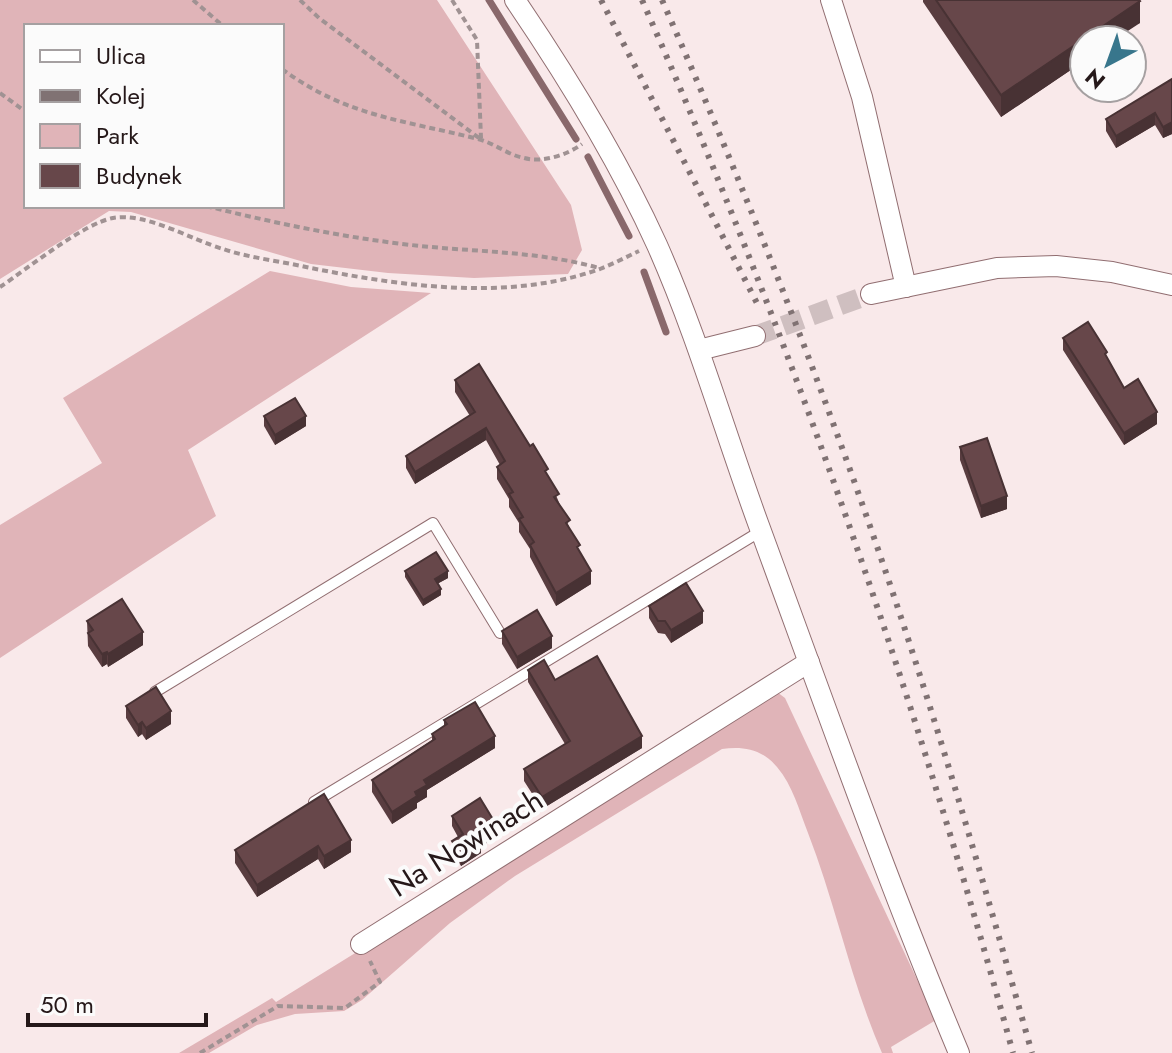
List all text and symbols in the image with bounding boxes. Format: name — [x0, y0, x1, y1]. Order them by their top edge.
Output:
legend — [24, 24, 284, 208]
north arrow — [1068, 24, 1148, 104]
text: Ulica — [96, 38, 146, 73]
text: N — [1078, 61, 1112, 97]
text: Kolej — [96, 78, 146, 113]
text: Park — [96, 118, 139, 153]
text: Budynek — [96, 158, 182, 193]
street label: Na Nowinach — [381, 779, 551, 907]
scale bar — [28, 977, 206, 1027]
text: 50 m — [40, 987, 94, 1022]

